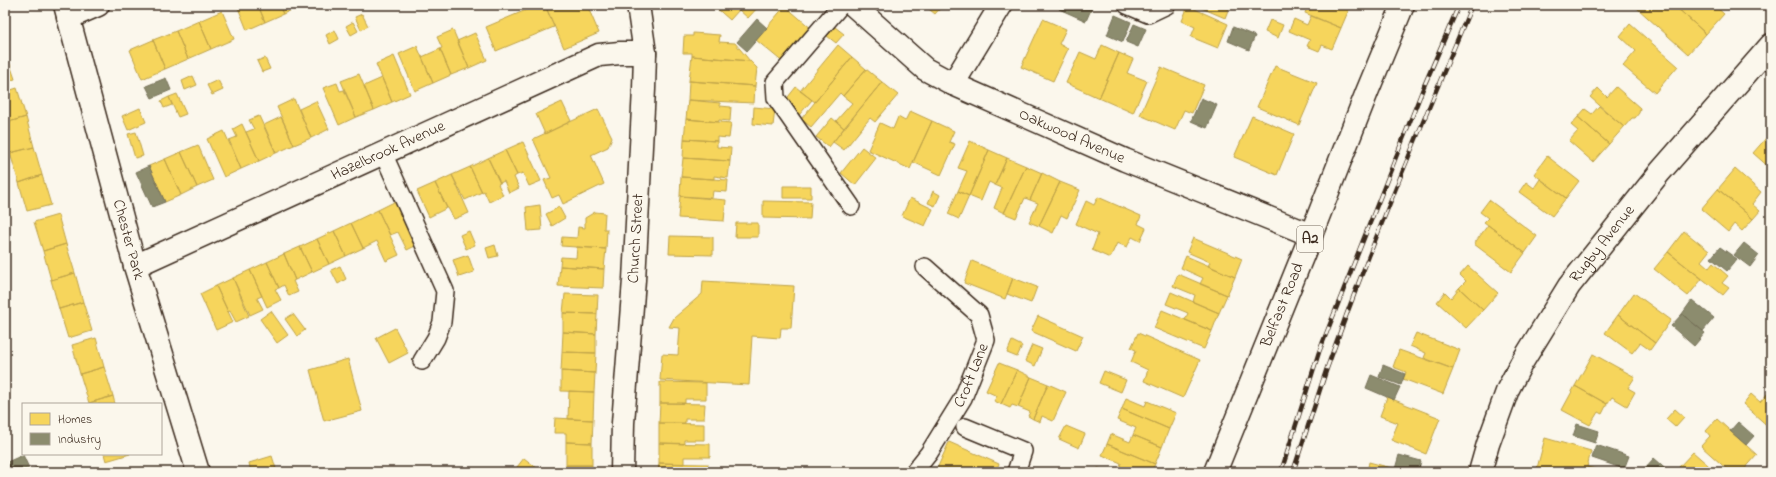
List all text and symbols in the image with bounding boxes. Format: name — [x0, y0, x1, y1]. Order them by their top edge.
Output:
street label: Oakwood Avenue — [1015, 102, 1130, 171]
street label: Hazelbrook Avenue — [327, 114, 450, 187]
street label: Church Street — [622, 193, 651, 284]
street label: Chester Park — [106, 197, 151, 284]
street label: Rugby Avenue — [1564, 199, 1642, 288]
road number: A2 — [1297, 226, 1323, 252]
street label: Belfast Road — [1254, 259, 1310, 352]
street label: Croft Lane — [948, 339, 996, 413]
legend — [22, 403, 162, 455]
text: Homes — [58, 411, 92, 429]
text: Industry — [58, 431, 101, 450]

